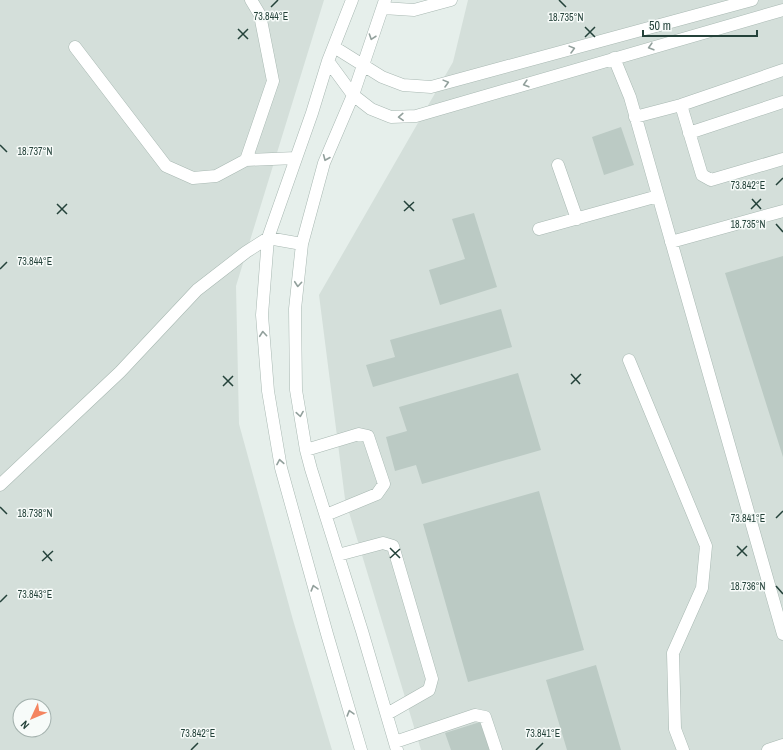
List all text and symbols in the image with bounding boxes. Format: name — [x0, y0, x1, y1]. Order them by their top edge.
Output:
text: 73.844°E — [254, 10, 288, 23]
text: 18.735°N — [549, 11, 584, 24]
scale bar — [643, 12, 757, 38]
text: 50 m — [649, 18, 671, 34]
one-way arrow — [369, 33, 377, 40]
one-way arrow — [648, 42, 655, 51]
one-way arrow — [568, 45, 575, 54]
one-way arrow — [443, 79, 450, 88]
one-way arrow — [523, 79, 530, 88]
one-way arrow — [398, 112, 404, 121]
text: 18.737°N — [18, 145, 53, 158]
one-way arrow — [323, 154, 331, 162]
text: 73.842°E — [731, 179, 765, 192]
text: 18.735°N — [731, 218, 766, 231]
text: 73.844°E — [18, 255, 52, 268]
one-way arrow — [293, 281, 302, 287]
one-way arrow — [259, 331, 268, 337]
one-way arrow — [295, 411, 304, 417]
one-way arrow — [276, 459, 285, 466]
text: 18.738°N — [18, 507, 53, 520]
text: 73.841°E — [731, 512, 765, 525]
text: 18.736°N — [731, 580, 766, 593]
one-way arrow — [310, 584, 319, 591]
text: 73.843°E — [18, 588, 52, 601]
north arrow — [12, 698, 52, 738]
one-way arrow — [346, 709, 355, 716]
text: N — [18, 718, 32, 732]
text: 73.842°E — [181, 727, 215, 740]
text: 73.841°E — [526, 727, 560, 740]

